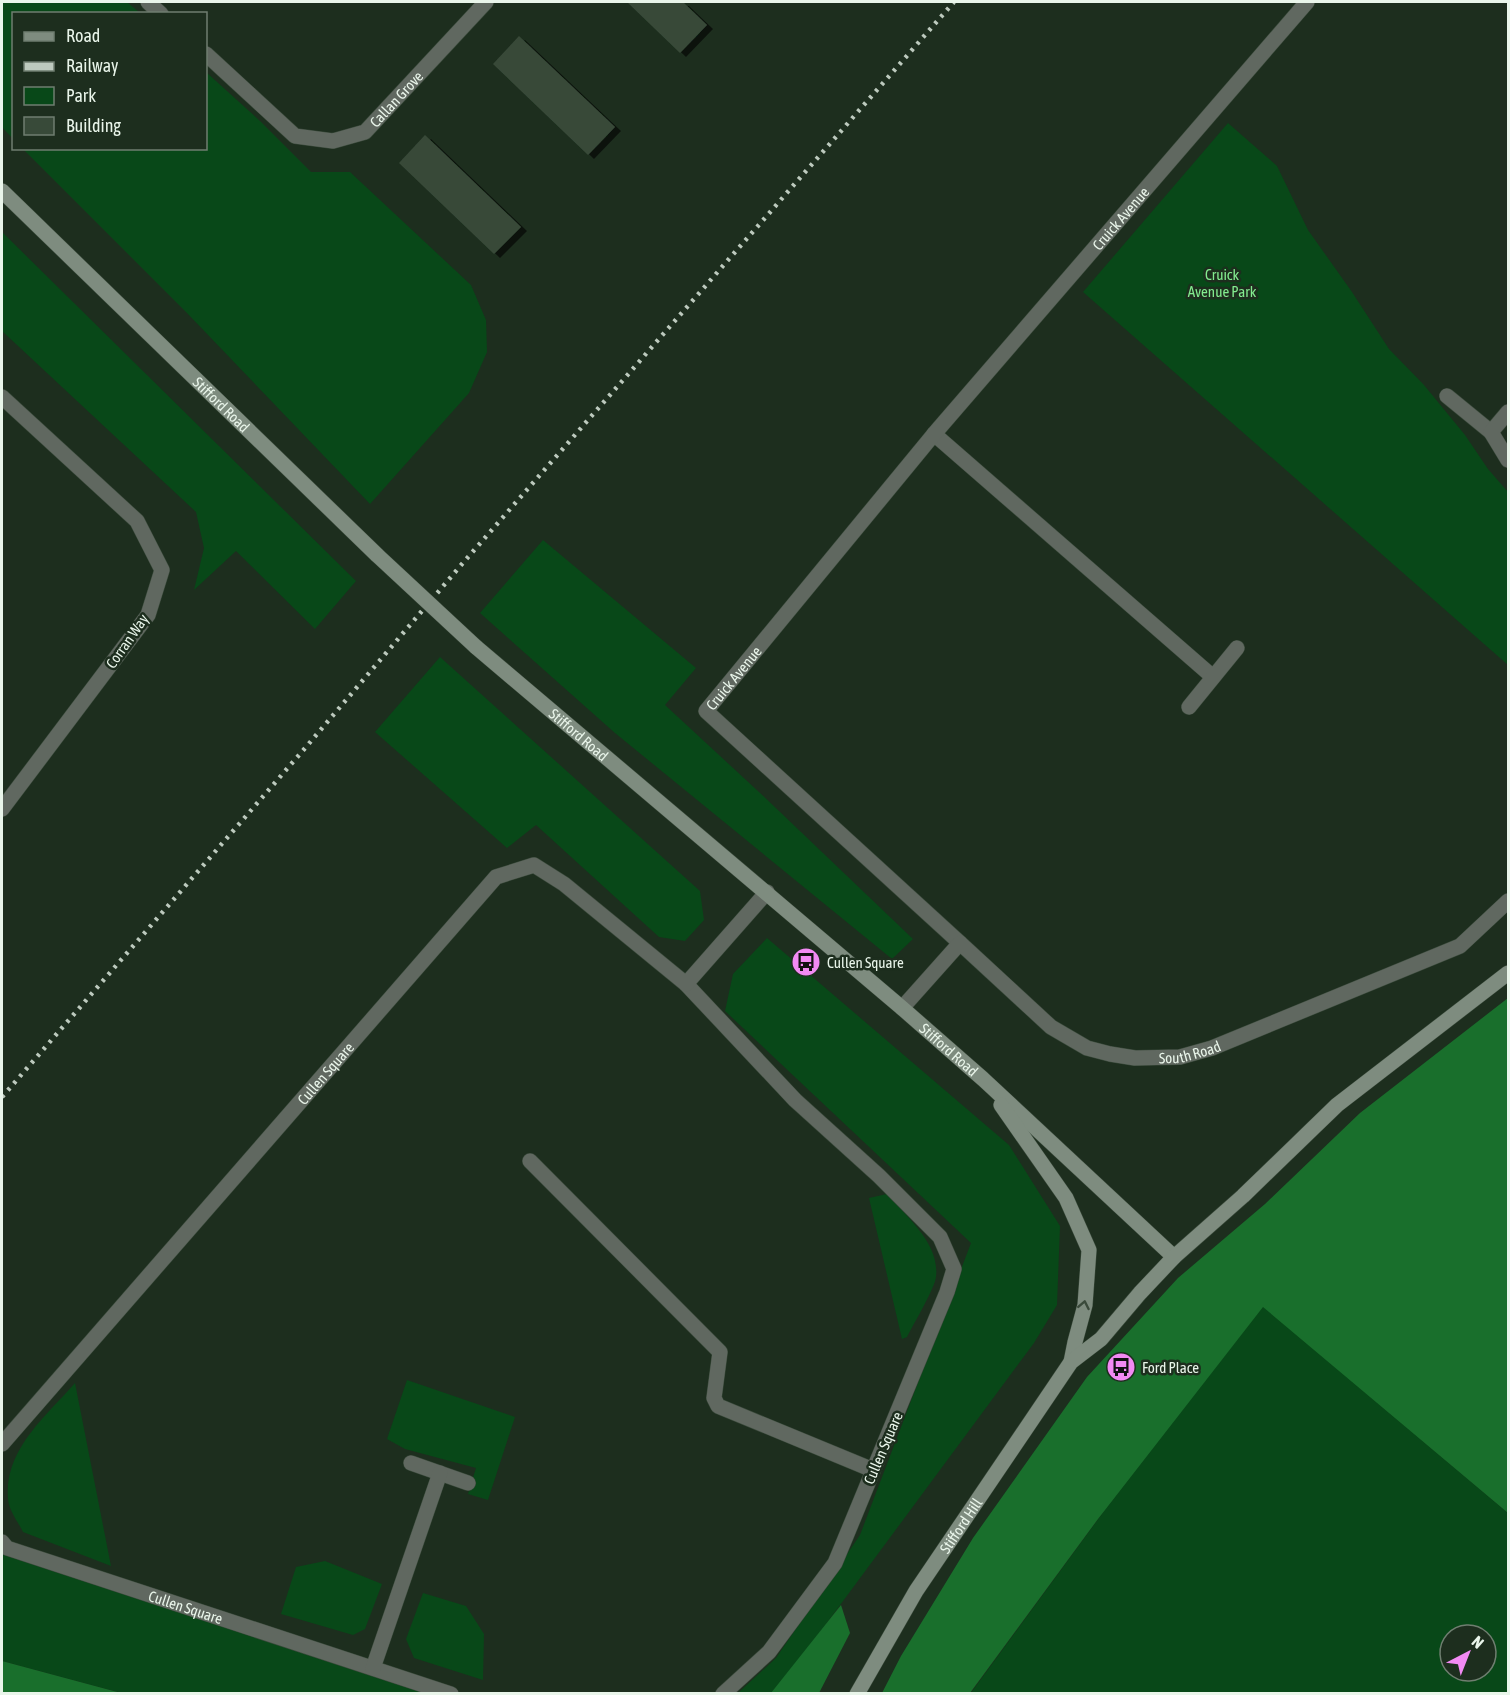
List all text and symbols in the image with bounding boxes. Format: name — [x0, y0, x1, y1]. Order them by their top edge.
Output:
legend — [12, 12, 207, 150]
text: Road — [66, 25, 100, 46]
text: Railway — [66, 55, 118, 76]
street label: Callan Grove — [366, 67, 426, 130]
text: Park — [66, 85, 96, 106]
text: Building — [66, 115, 121, 136]
street label: Cruick Avenue — [1089, 183, 1152, 253]
park label: Cruick Avenue Park — [1188, 266, 1257, 300]
street label: Stifford Road — [190, 373, 253, 435]
street label: Corran Way — [102, 611, 152, 671]
street label: Cruick Avenue — [702, 642, 765, 713]
street label: Stifford Road — [546, 705, 612, 764]
bus stop icon: Cullen Square — [790, 946, 822, 978]
place label: Cullen Square — [827, 954, 904, 971]
street label: Stifford Road — [917, 1019, 982, 1079]
street label: South Road — [1159, 1037, 1223, 1066]
street label: Cullen Square — [294, 1038, 357, 1108]
one-way arrow — [1077, 1301, 1090, 1311]
bus stop icon: Ford Place — [1105, 1351, 1137, 1383]
place label: Ford Place — [1142, 1359, 1199, 1376]
street label: Cullen Square — [860, 1409, 906, 1487]
street label: Stifford Hill — [936, 1494, 985, 1556]
street label: Cullen Square — [147, 1587, 225, 1627]
north arrow — [1438, 1623, 1498, 1683]
text: N — [1469, 1632, 1488, 1652]

